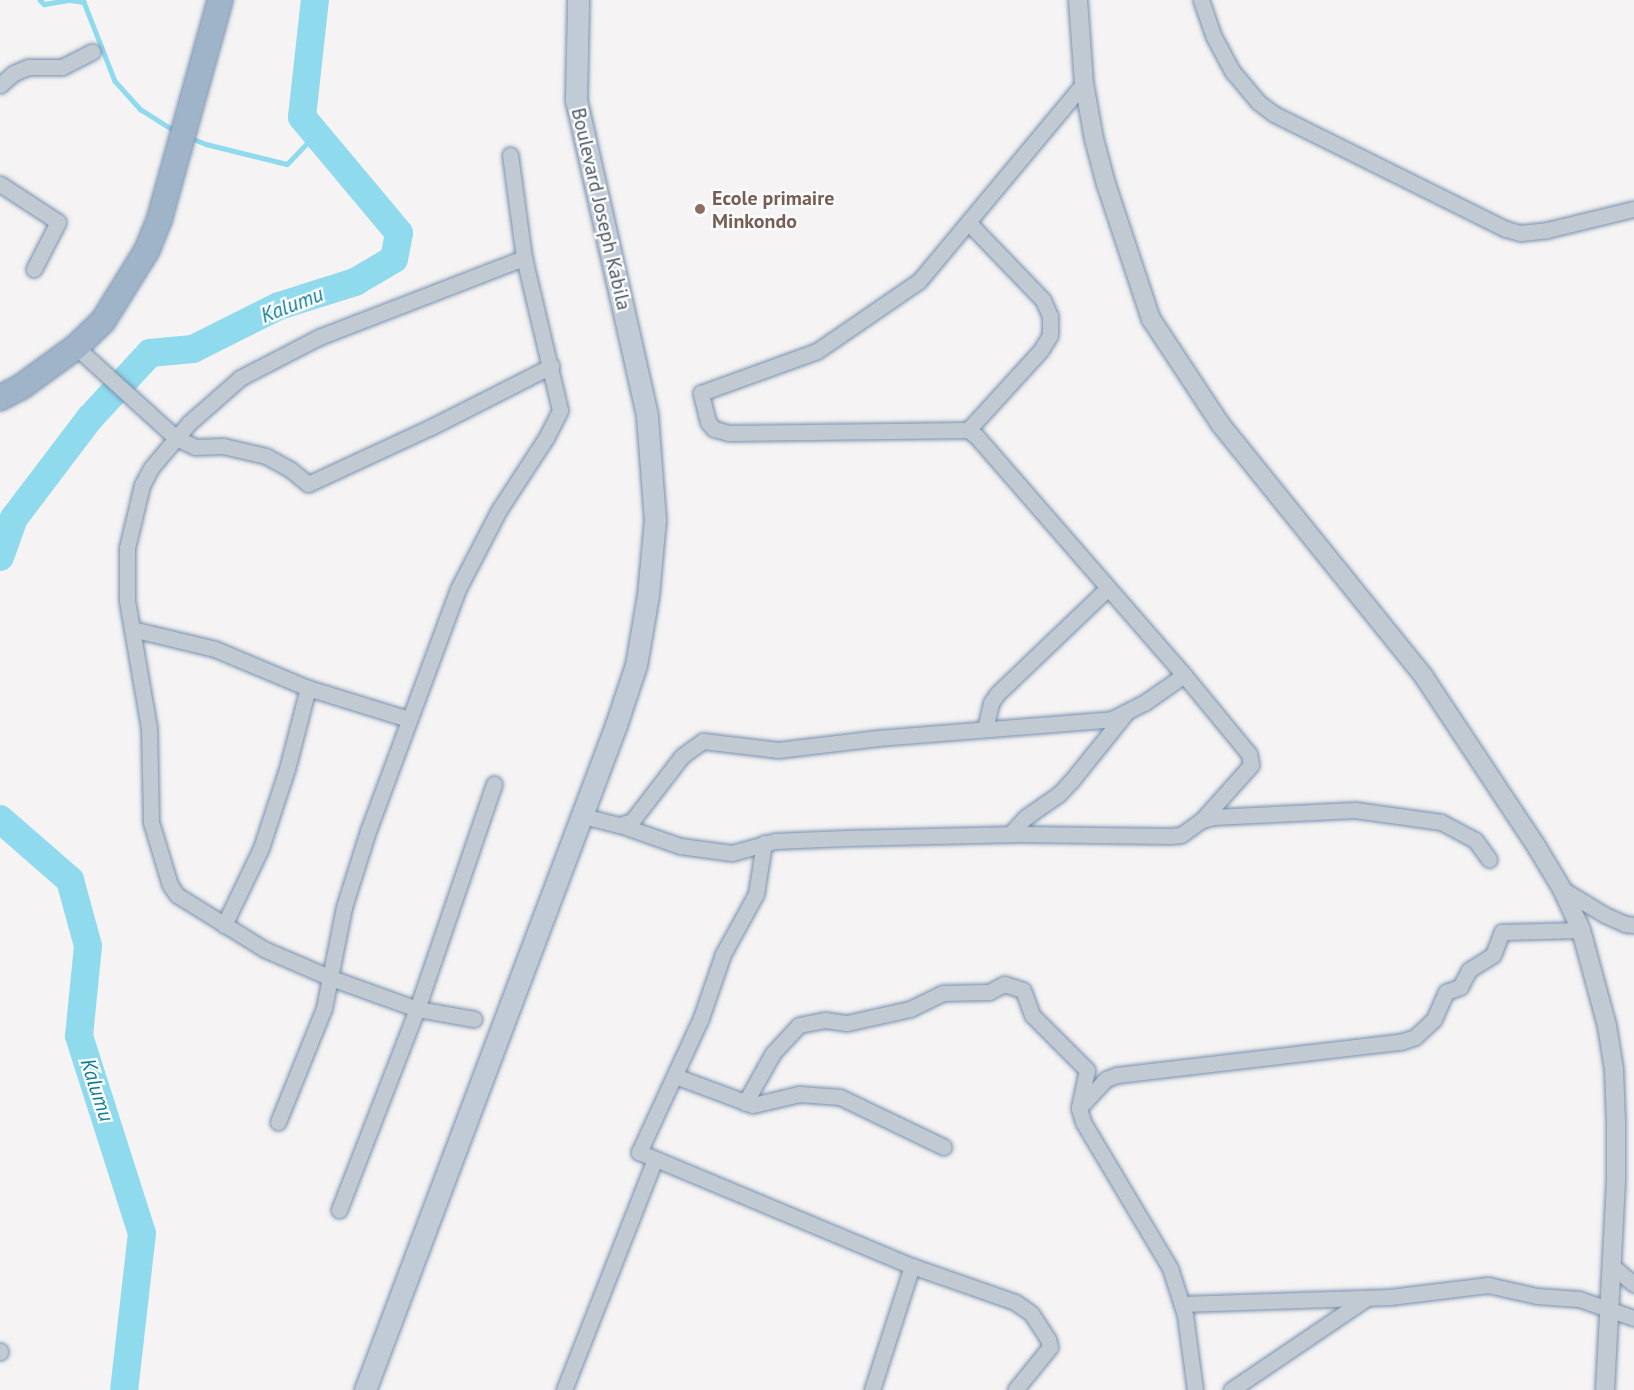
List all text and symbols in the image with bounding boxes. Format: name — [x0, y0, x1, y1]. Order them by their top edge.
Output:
street label: Boulevard Joseph Kabila — [566, 106, 636, 312]
place label: Ecole primaire Minkondo — [712, 186, 834, 233]
marker: Ecole primaire Minkondo — [693, 202, 707, 216]
water label: Kalumu — [257, 282, 327, 328]
water label: Kalumu — [75, 1055, 119, 1125]

